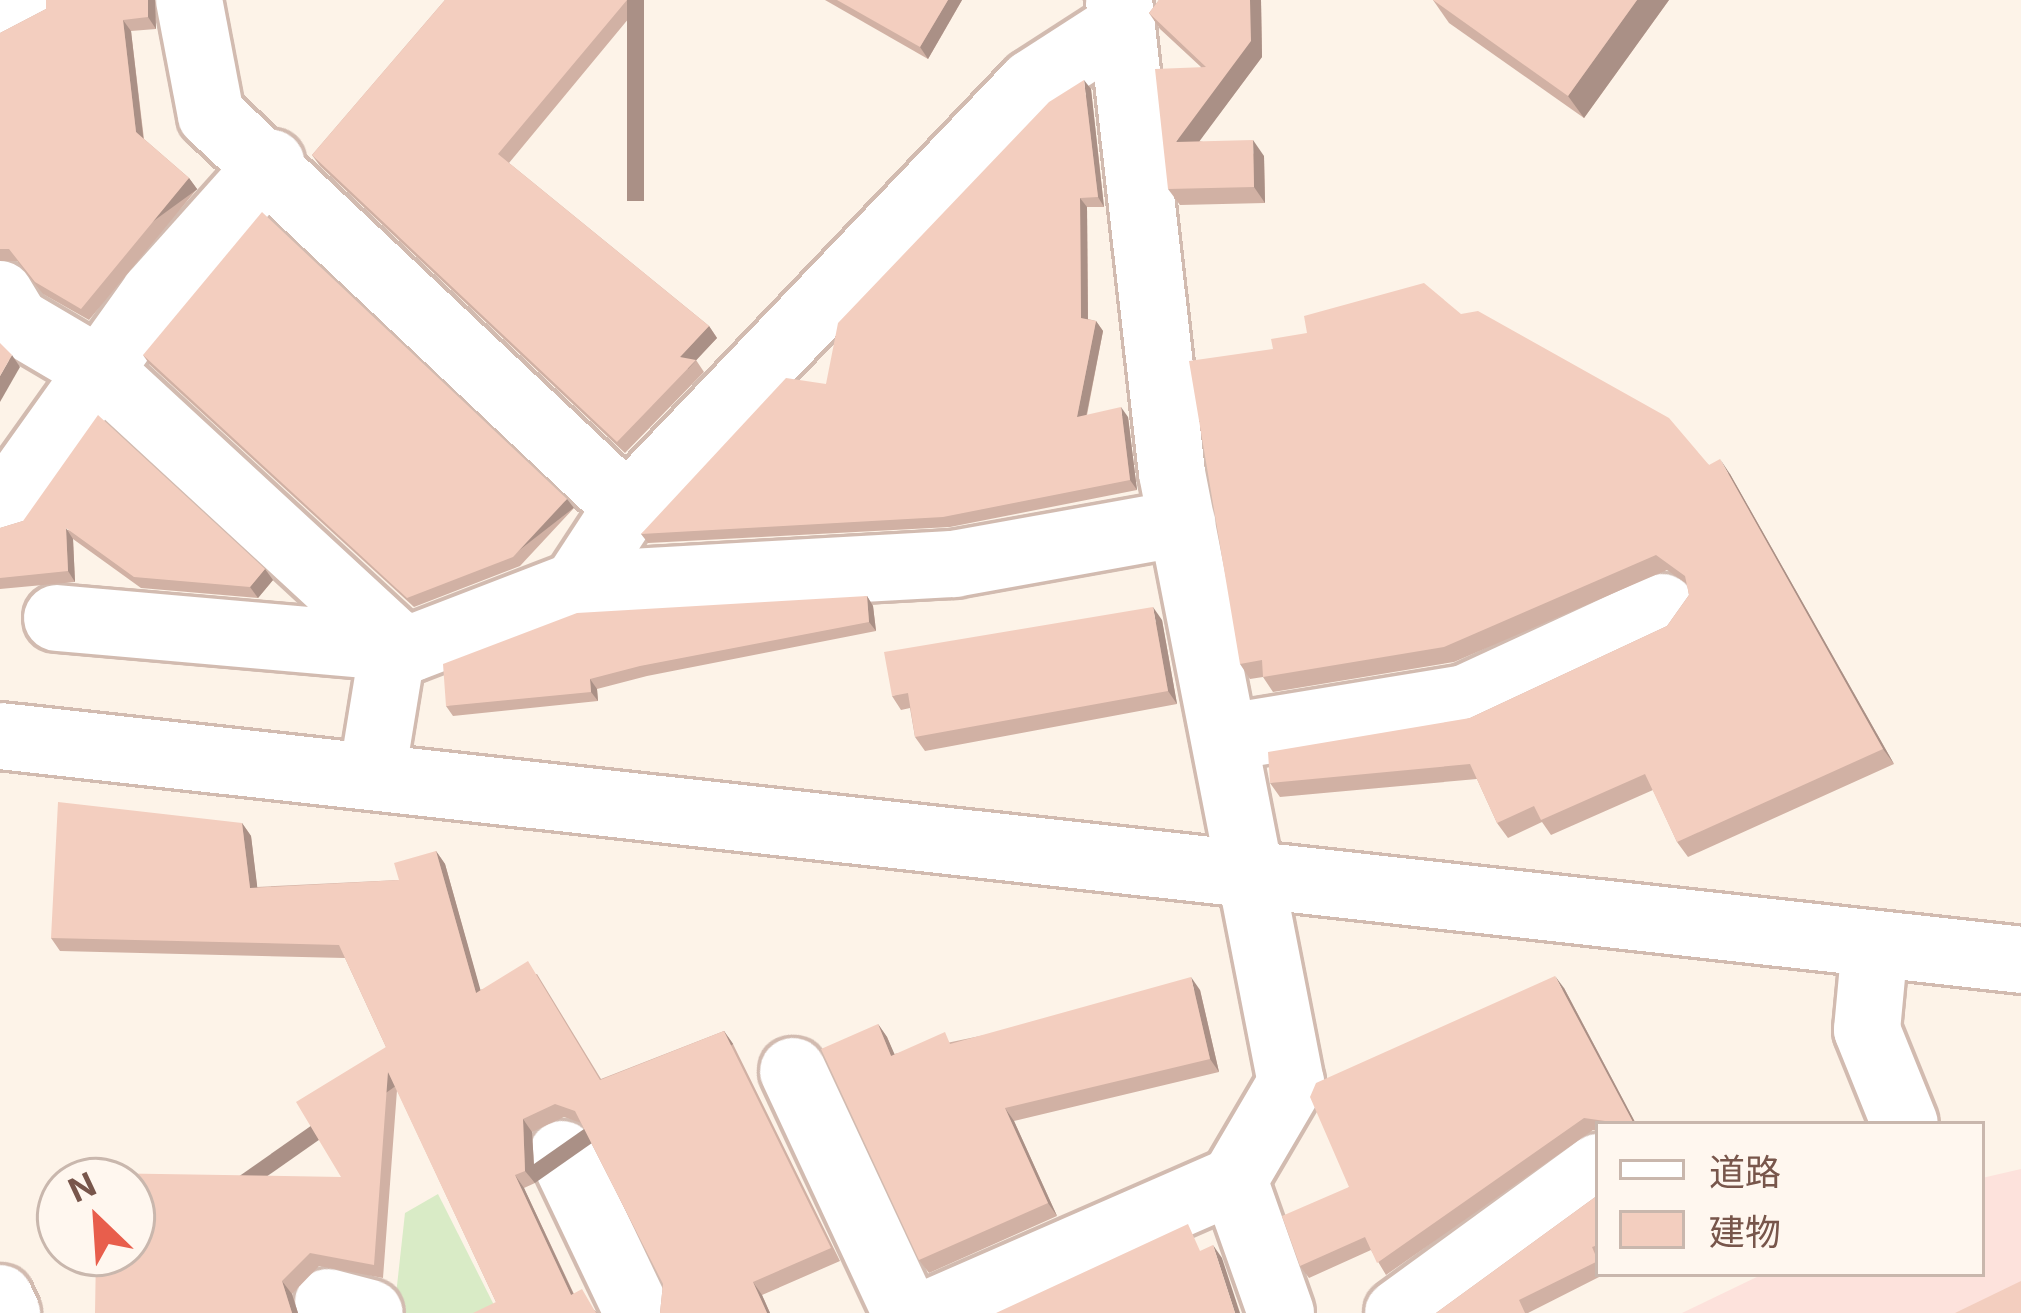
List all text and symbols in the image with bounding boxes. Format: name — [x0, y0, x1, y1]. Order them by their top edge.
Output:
legend — [1595, 1121, 1985, 1277]
text: 道路 — [1709, 1150, 1781, 1194]
north arrow — [36, 1157, 156, 1277]
text: N — [62, 1164, 102, 1211]
text: 建物 — [1709, 1210, 1781, 1254]

